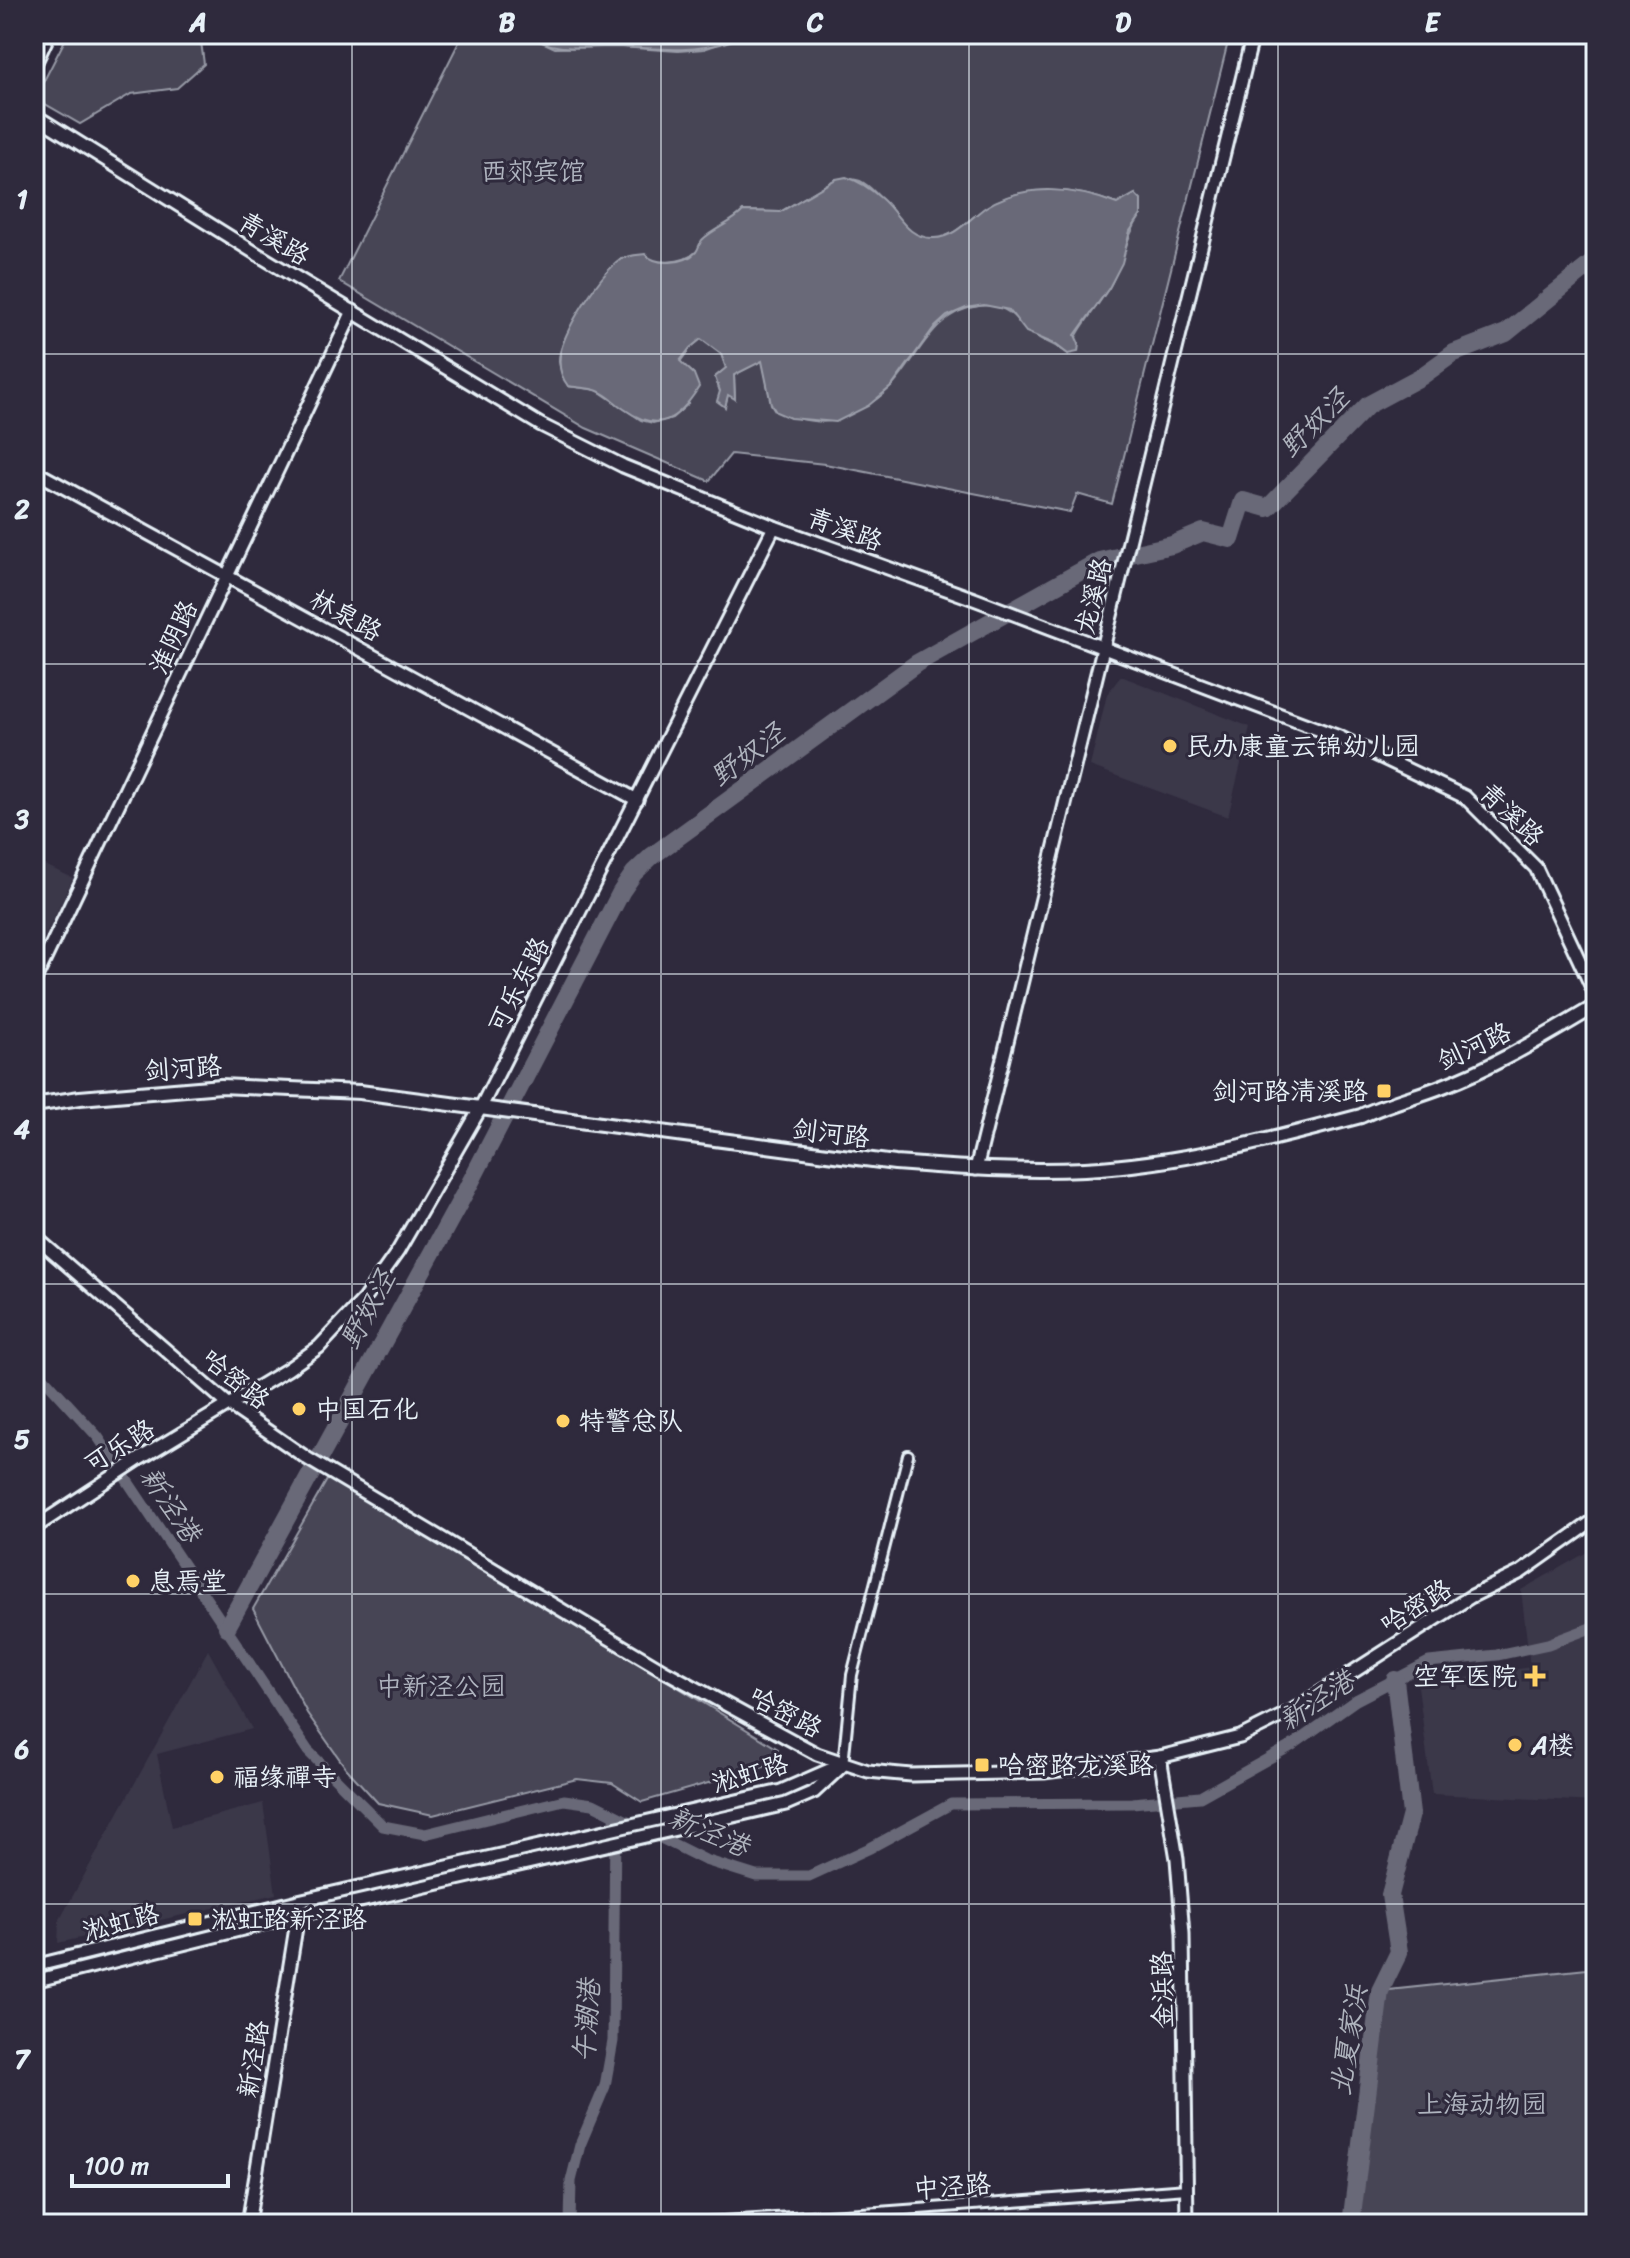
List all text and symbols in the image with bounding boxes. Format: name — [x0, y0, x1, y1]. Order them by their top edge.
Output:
text: A — [188, 0, 207, 45]
text: B — [499, 0, 516, 45]
text: C — [806, 0, 824, 45]
text: D — [1115, 0, 1131, 45]
text: E — [1425, 0, 1442, 45]
park label: 西郊宾馆 — [481, 148, 585, 194]
text: 1 — [16, 176, 28, 222]
street label: 青溪路 — [229, 198, 319, 278]
water label: 野奴泾 — [1267, 375, 1362, 469]
text: 2 — [13, 486, 30, 532]
street label: 青溪路 — [800, 494, 890, 564]
street label: 龙溪路 — [1061, 553, 1125, 639]
street label: 林泉路 — [301, 576, 391, 654]
street label: 淮阴路 — [136, 592, 210, 682]
water label: 野奴泾 — [699, 709, 796, 799]
place label: 民办康童云锦幼儿园 — [1186, 723, 1420, 769]
marker: 民办康童云锦幼儿园 — [1161, 737, 1179, 755]
street label: 青溪路 — [1468, 770, 1556, 858]
text: 3 — [14, 796, 30, 842]
street label: 可乐东路 — [474, 928, 562, 1042]
street label: 剑河路 — [1429, 1009, 1519, 1083]
street label: 剑河路 — [142, 1042, 224, 1094]
place label: 剑河路清溪路 — [1212, 1068, 1368, 1114]
marker: 剑河路清溪路 — [1375, 1082, 1393, 1100]
street label: 剑河路 — [789, 1105, 873, 1161]
text: 4 — [14, 1106, 30, 1152]
water label: 野奴泾 — [326, 1260, 409, 1358]
street label: 哈密路 — [191, 1337, 281, 1421]
place label: 中国石化 — [315, 1386, 419, 1432]
place label: 特警总队 — [579, 1398, 683, 1444]
marker: 中国石化 — [290, 1400, 308, 1418]
street label: 可乐路 — [74, 1406, 164, 1486]
marker: 特警总队 — [554, 1412, 572, 1430]
text: 5 — [14, 1416, 30, 1462]
water label: 新泾港 — [127, 1456, 216, 1555]
place label: 息焉堂 — [149, 1558, 227, 1604]
street label: 哈密路 — [1371, 1566, 1461, 1646]
marker: 息焉堂 — [124, 1572, 142, 1590]
place label: 空军医院 — [1413, 1653, 1517, 1699]
water label: 新泾港 — [1268, 1655, 1367, 1744]
park label: 中新泾公园 — [376, 1663, 506, 1709]
marker: 空军医院 — [1524, 1665, 1546, 1687]
street label: 哈密路 — [741, 1673, 831, 1751]
place label: A楼 — [1530, 1722, 1574, 1768]
text: 6 — [14, 1726, 30, 1772]
marker: A楼 — [1506, 1736, 1524, 1754]
street label: 淞虹路 — [706, 1740, 794, 1806]
place label: 哈密路龙溪路 — [998, 1742, 1154, 1788]
place label: 福缘禪寺 — [233, 1754, 337, 1800]
marker: 哈密路龙溪路 — [973, 1756, 991, 1774]
marker: 福缘禪寺 — [208, 1768, 226, 1786]
water label: 新泾港 — [661, 1792, 760, 1872]
street label: 淞虹路 — [78, 1890, 164, 1954]
place label: 淞虹路新泾路 — [211, 1896, 367, 1942]
marker: 淞虹路新泾路 — [186, 1910, 204, 1928]
street label: 金浜路 — [1138, 1951, 1186, 2029]
water label: 午潮港 — [559, 1974, 614, 2065]
water label: 北夏家浜 — [1316, 1980, 1382, 2099]
street label: 新泾路 — [224, 2017, 282, 2101]
text: 7 — [15, 2036, 32, 2082]
park label: 上海动物园 — [1417, 2081, 1547, 2127]
scale bar — [72, 2138, 228, 2188]
text: 100 m — [84, 2145, 149, 2187]
street label: 中泾路 — [911, 2160, 993, 2212]

